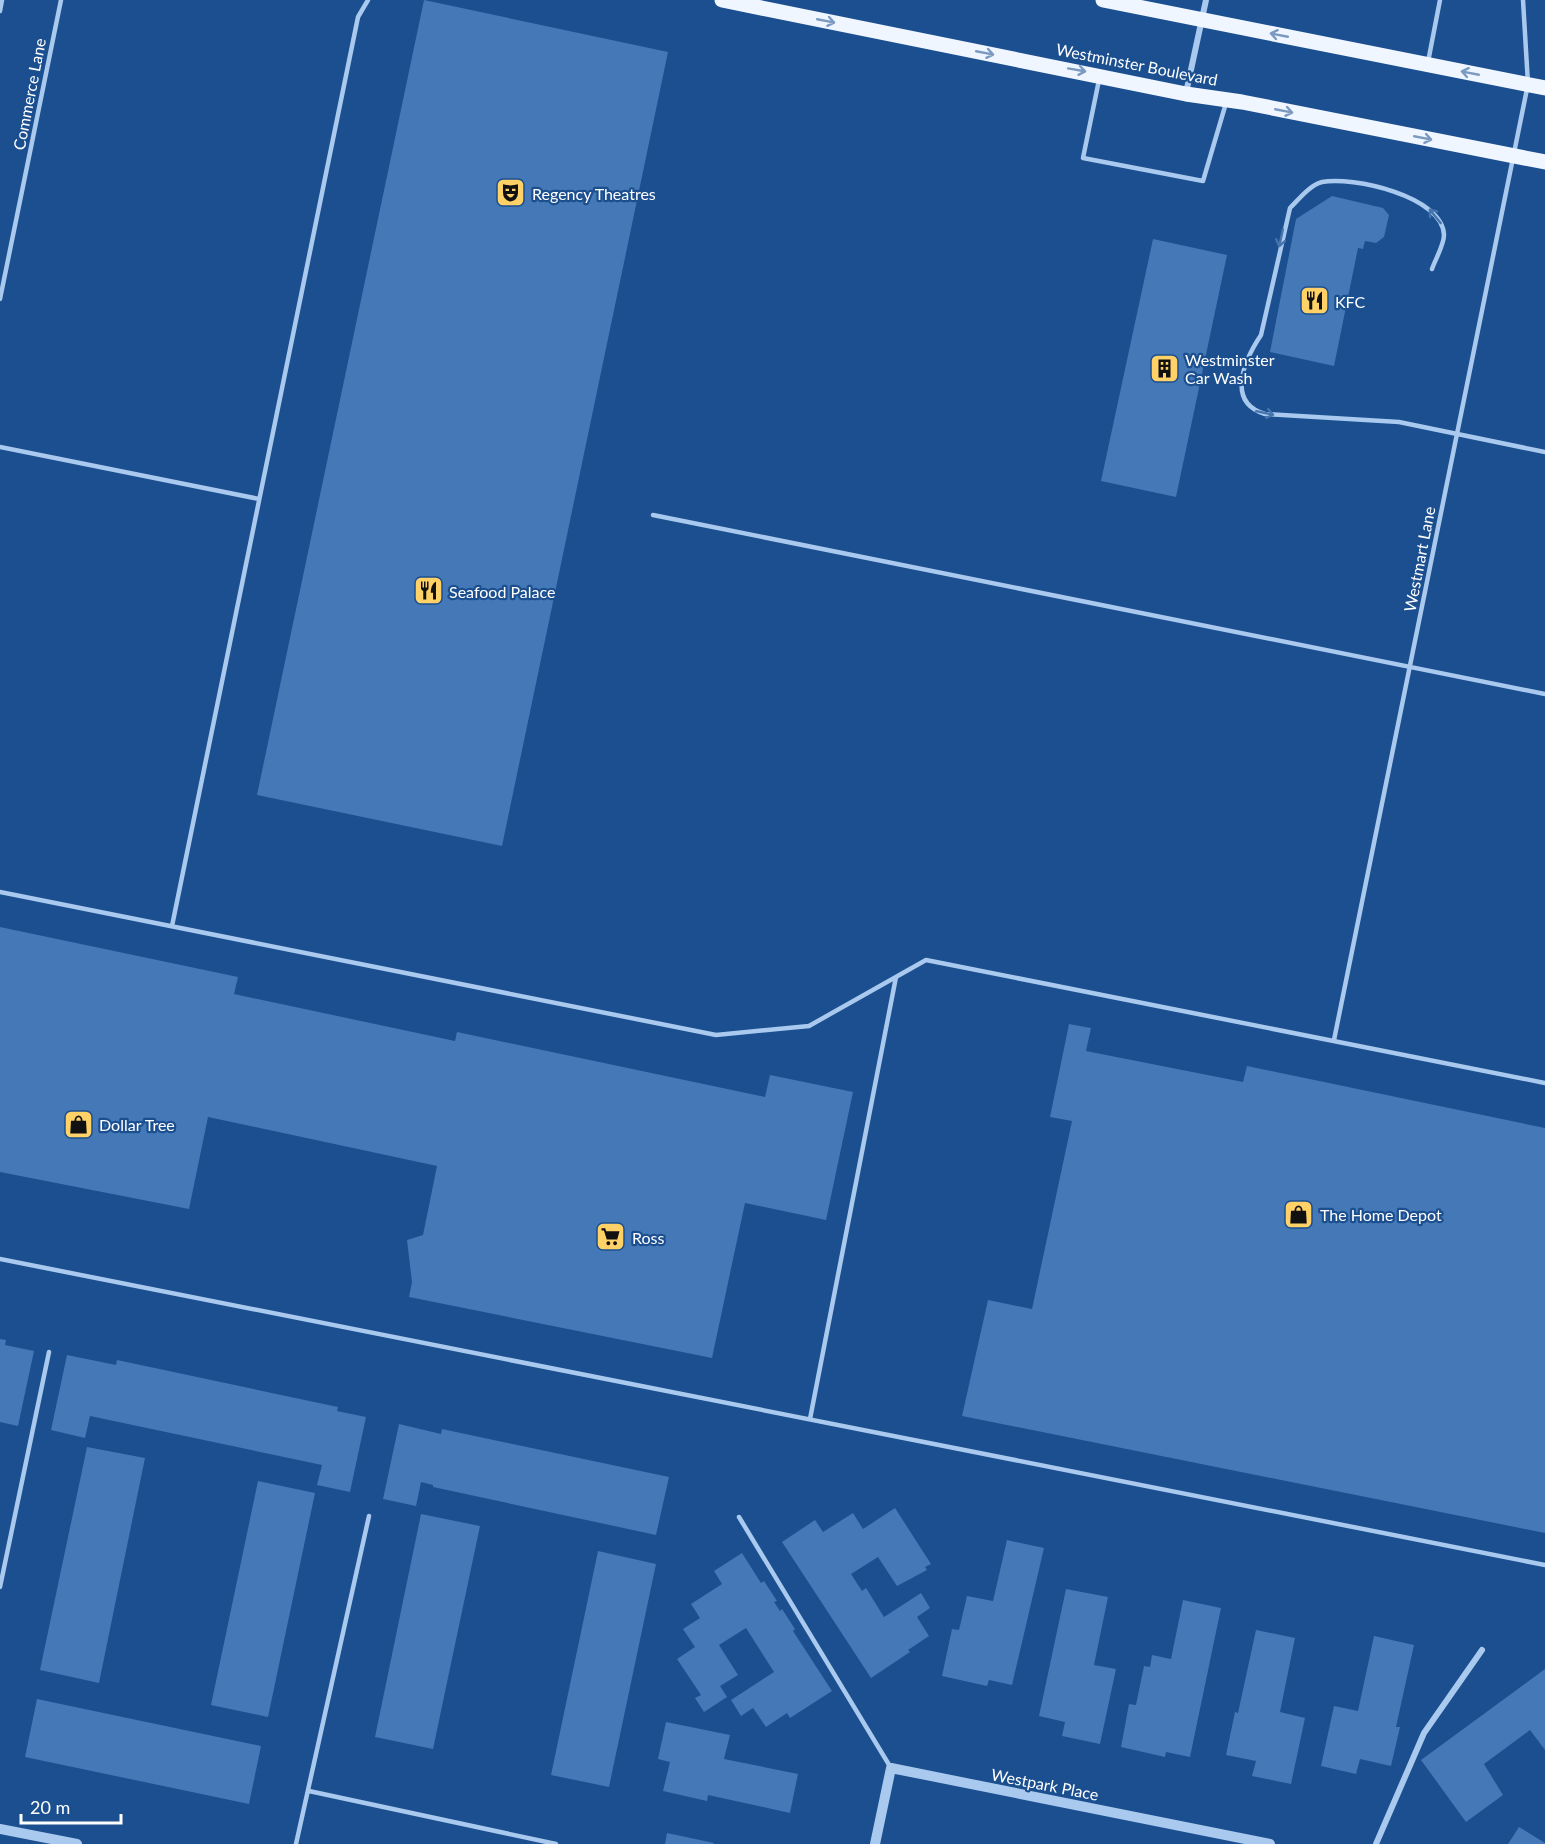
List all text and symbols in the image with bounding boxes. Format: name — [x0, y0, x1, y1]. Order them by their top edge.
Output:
one-way arrow — [816, 16, 835, 27]
one-way arrow — [1270, 29, 1289, 40]
street label: Commerce Lane — [9, 37, 49, 151]
street label: Westminster Boulevard — [1055, 39, 1219, 89]
one-way arrow — [975, 47, 994, 59]
one-way arrow — [1066, 65, 1086, 76]
one-way arrow — [1461, 67, 1481, 78]
one-way arrow — [1275, 105, 1294, 117]
one-way arrow — [1412, 133, 1432, 144]
theatre icon: Regency Theatres — [495, 177, 527, 209]
place label: Regency Theatres — [532, 184, 656, 203]
one-way arrow — [1429, 208, 1442, 224]
one-way arrow — [1275, 228, 1287, 247]
restaurant icon: KFC — [1298, 285, 1330, 317]
place label: KFC — [1335, 292, 1366, 311]
place label: Westminster Car Wash — [1185, 350, 1275, 387]
building icon: Westminster Car Wash — [1148, 352, 1180, 384]
one-way arrow — [1255, 408, 1274, 420]
street label: Westmart Lane — [1399, 505, 1439, 613]
restaurant icon: Seafood Palace — [412, 575, 444, 607]
place label: Seafood Palace — [449, 582, 555, 601]
shop icon: Dollar Tree — [62, 1108, 94, 1140]
place label: Dollar Tree — [99, 1115, 175, 1134]
shop icon: The Home Depot — [1283, 1198, 1315, 1230]
place label: The Home Depot — [1320, 1205, 1442, 1224]
supermarket icon: Ross — [595, 1221, 627, 1253]
place label: Ross — [632, 1228, 665, 1247]
street label: Westpark Place — [990, 1764, 1100, 1804]
scale bar — [21, 1787, 122, 1825]
text: 20 m — [30, 1796, 70, 1818]

